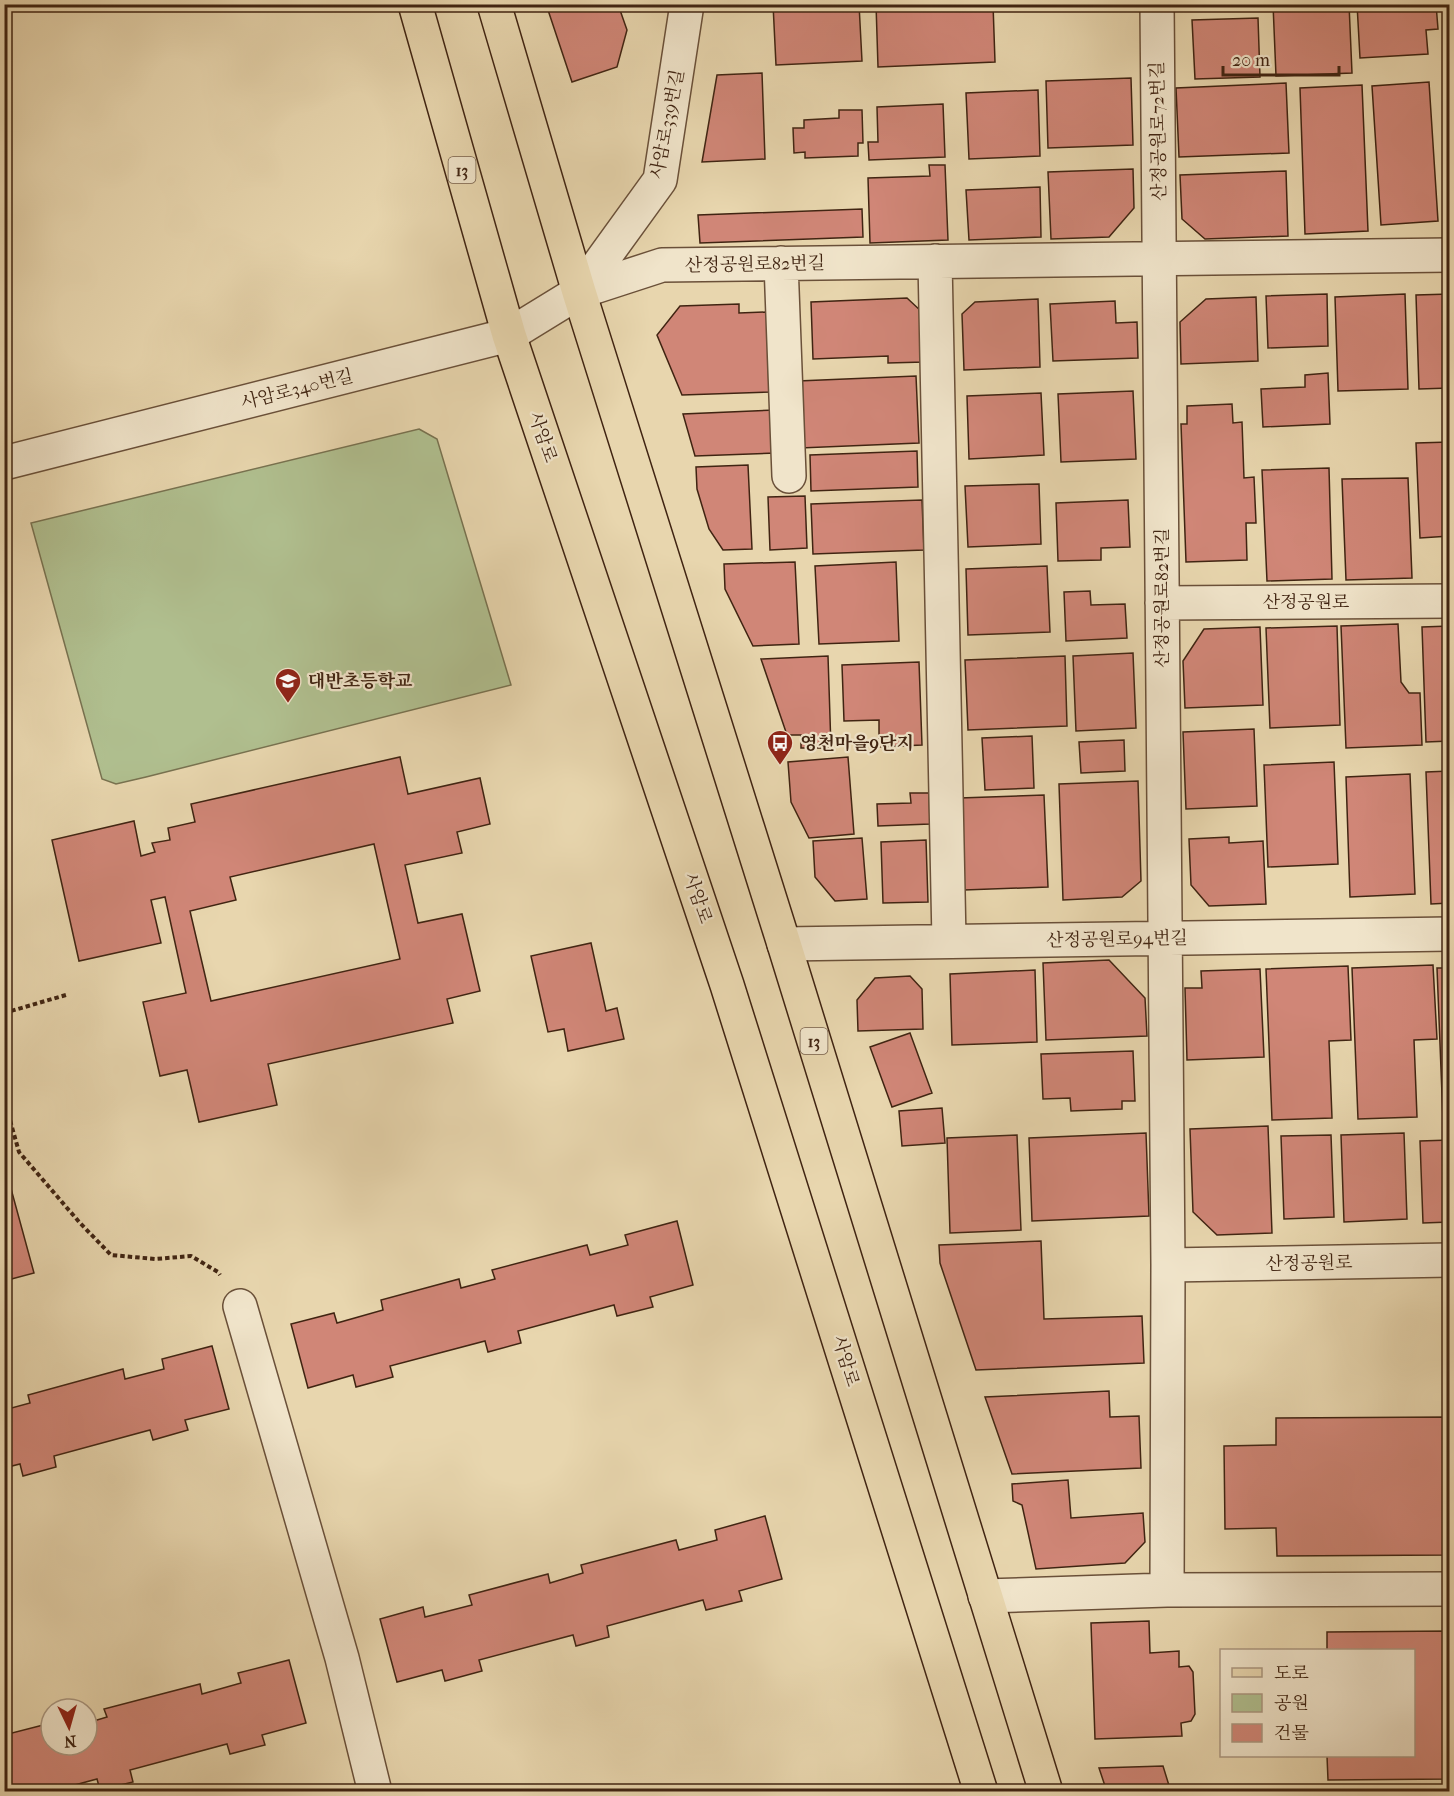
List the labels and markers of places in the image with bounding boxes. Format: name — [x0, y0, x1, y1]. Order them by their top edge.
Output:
school or university icon: 대반초등학교 — [273, 666, 303, 704]
place label: 대반초등학교 — [308, 671, 413, 692]
bus stop icon: 영천마을9단지 — [765, 728, 795, 766]
place label: 영천마을9단지 — [800, 733, 914, 754]

